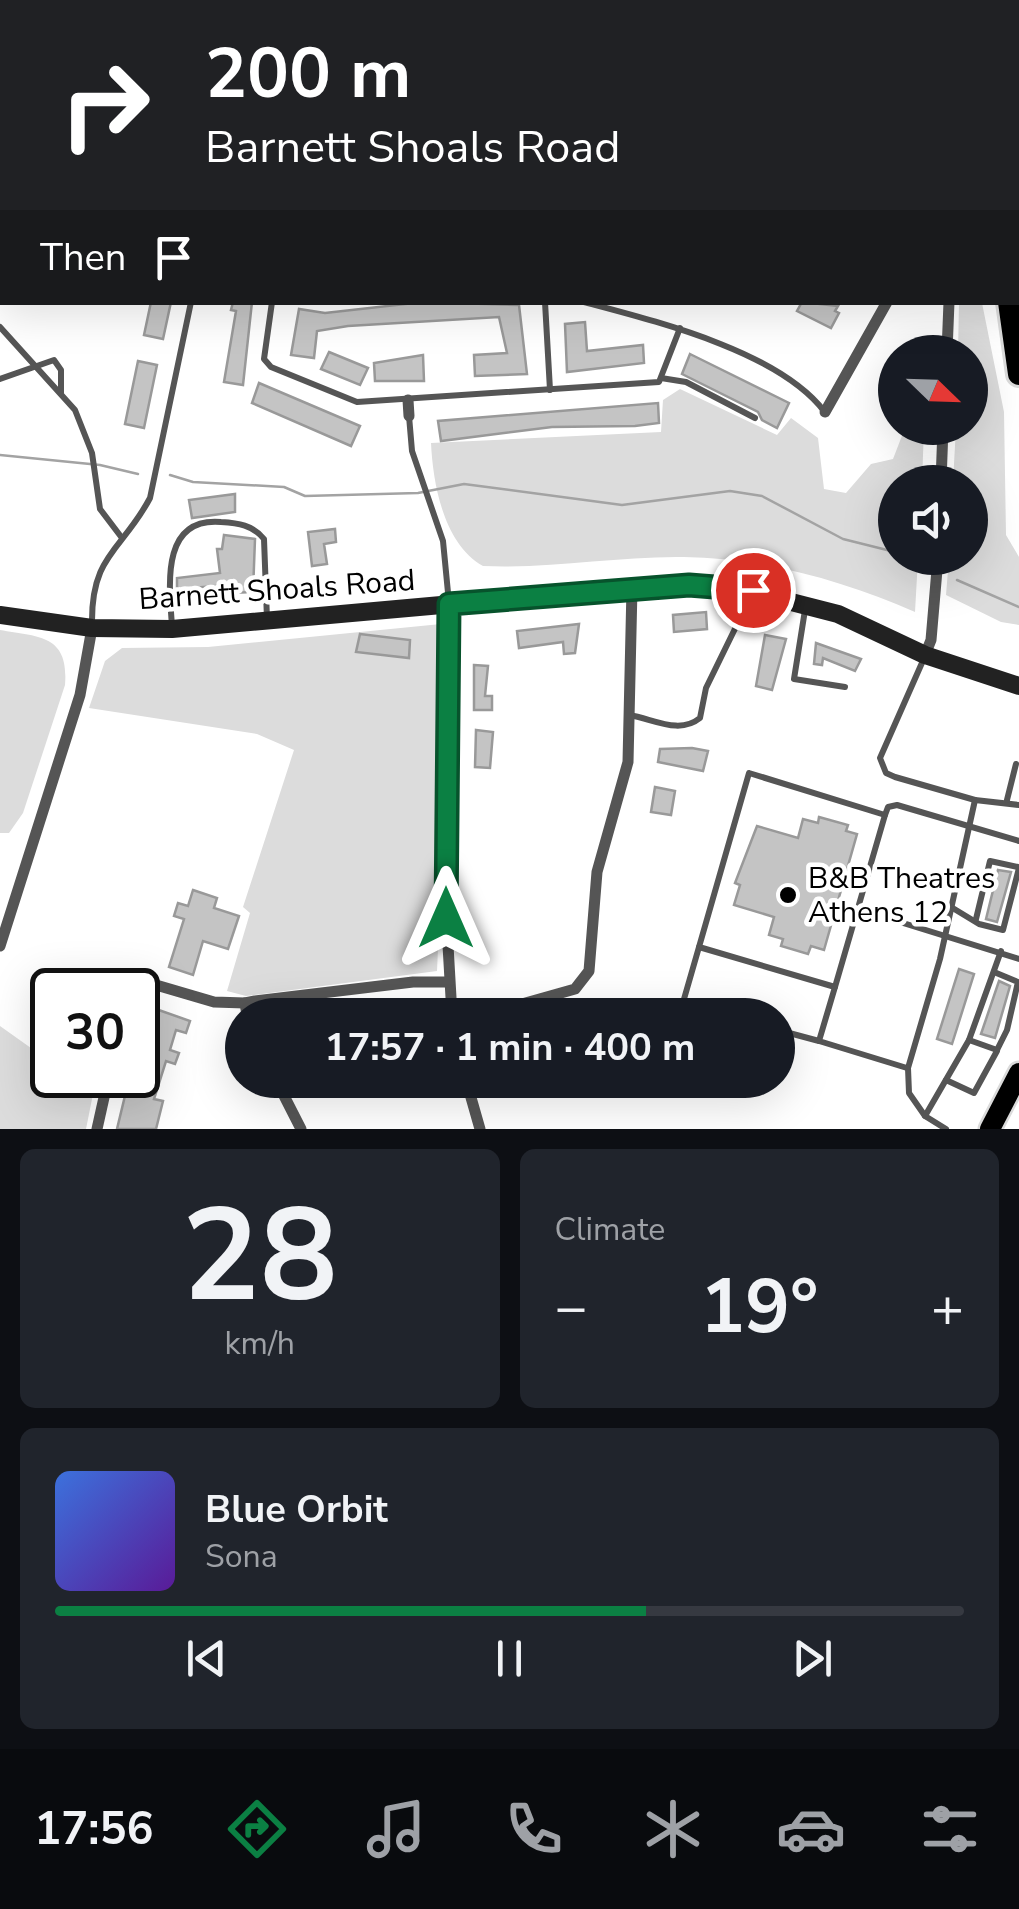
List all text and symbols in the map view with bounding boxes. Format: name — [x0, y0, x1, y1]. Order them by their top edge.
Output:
text: 200 m — [205, 26, 411, 122]
icon: right — [40, 40, 170, 170]
text: Barnett Shoals Road — [205, 117, 620, 178]
icon: arrive — [146, 230, 201, 285]
text: Then — [40, 232, 126, 283]
north arrow — [878, 335, 988, 445]
map controls — [878, 335, 988, 575]
button: sound — [878, 465, 988, 575]
pin — [711, 548, 796, 633]
street label: Barnett Shoals Road — [137, 560, 417, 620]
icon: arrive — [726, 563, 781, 618]
place label: B&B Theatres Athens 12 — [808, 858, 995, 933]
position arrow — [394, 866, 498, 970]
marker: B&B Theatres Athens 12 — [777, 884, 799, 906]
speed limit sign: 30 — [30, 968, 160, 1098]
text: 17:57 · 1 min · 400 m — [325, 1022, 695, 1073]
text: 28 — [182, 1168, 338, 1345]
text: Climate — [555, 1208, 665, 1251]
text: 19° — [700, 1256, 818, 1358]
text: − — [555, 1270, 588, 1345]
text: + — [931, 1270, 964, 1345]
text: km/h — [224, 1322, 295, 1365]
text: Blue Orbit — [205, 1484, 388, 1535]
text: Sona — [205, 1535, 278, 1578]
icon: previous — [179, 1631, 234, 1686]
icon: pause — [482, 1631, 537, 1686]
icon: next — [785, 1631, 840, 1686]
icon: directions — [222, 1794, 292, 1864]
icon: music — [361, 1794, 431, 1864]
icon: phone — [499, 1794, 569, 1864]
icon: climate — [638, 1794, 708, 1864]
icon: car — [776, 1794, 846, 1864]
icon: filters — [915, 1794, 985, 1864]
text: 17:56 — [34, 1799, 153, 1860]

